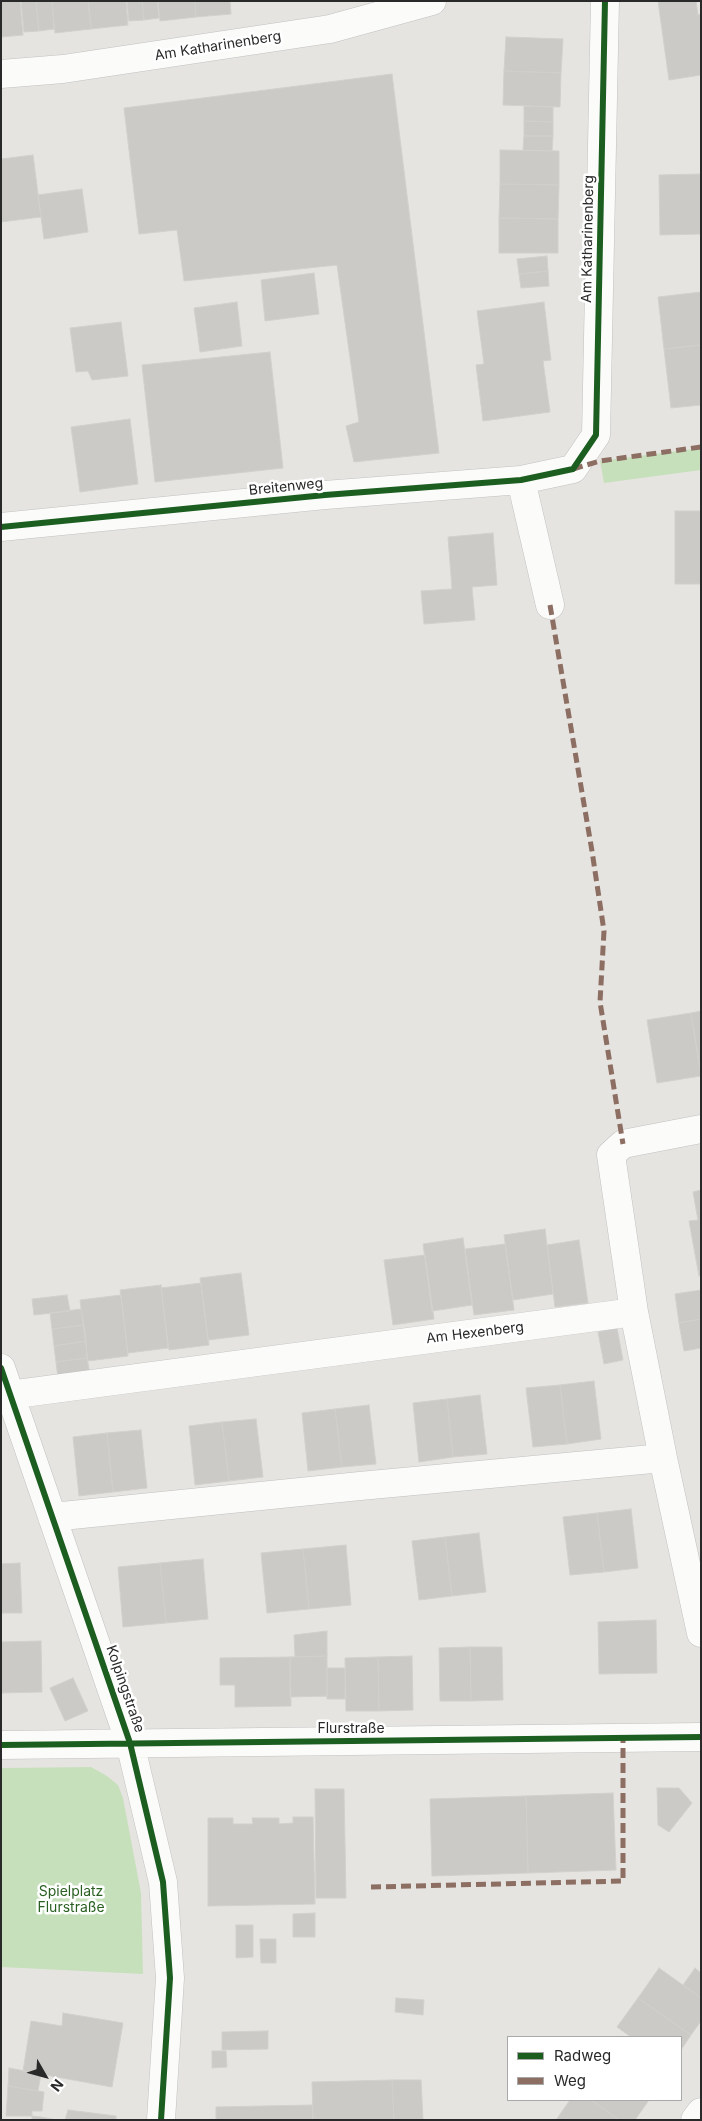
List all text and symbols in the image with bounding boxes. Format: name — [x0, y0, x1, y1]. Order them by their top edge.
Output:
street label: Am Katharinenberg — [154, 28, 282, 64]
street label: Am Katharinenberg — [578, 175, 598, 303]
street label: Breitenweg — [248, 475, 324, 499]
street label: Am Hexenberg — [425, 1319, 525, 1347]
street label: Kolpingstraße — [102, 1643, 148, 1735]
street label: Flurstraße — [317, 1721, 385, 1737]
park label: Spielplatz Flurstraße — [37, 1884, 105, 1916]
legend — [507, 2036, 682, 2101]
text: Radweg — [554, 2046, 611, 2065]
north arrow — [20, 2051, 70, 2101]
text: Weg — [554, 2071, 586, 2090]
text: N — [47, 2076, 67, 2095]

